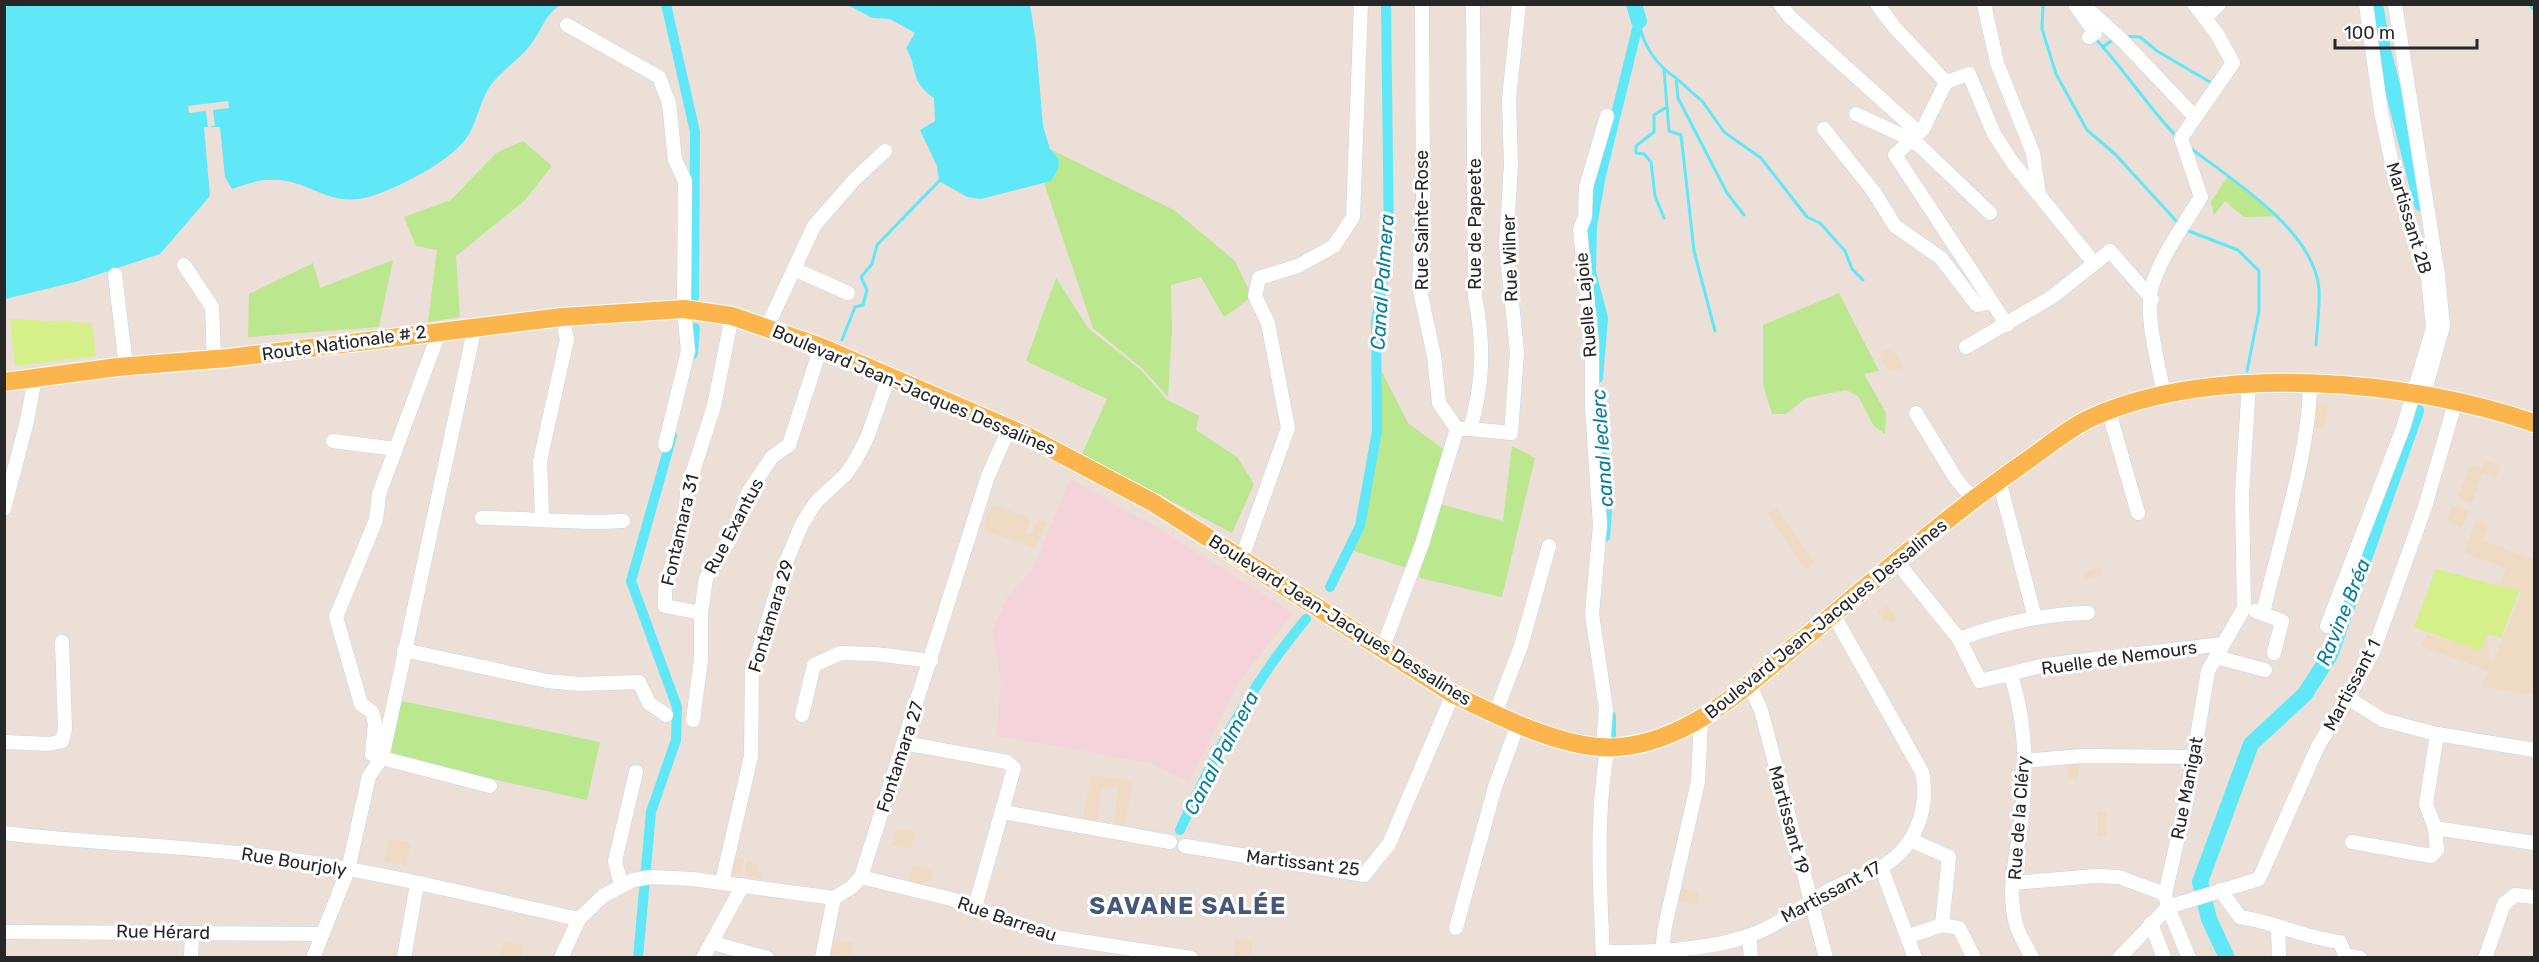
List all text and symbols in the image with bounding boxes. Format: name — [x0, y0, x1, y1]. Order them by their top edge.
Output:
scale bar — [2335, 12, 2478, 50]
text: 100 m — [2344, 22, 2395, 44]
street label: Rue Sainte-Rose — [1411, 150, 1433, 290]
street label: Rue de Papeete — [1464, 158, 1486, 290]
street label: Martissant 2B — [2382, 160, 2436, 276]
water label: Canal Palmera — [1365, 213, 1399, 351]
street label: Rue Wilner — [1497, 214, 1523, 302]
street label: Ruelle Lajoie — [1570, 251, 1602, 359]
street label: Boulevard Jean-Jacques Dessalines — [769, 320, 1059, 460]
street label: Route Nationale # 2 — [260, 321, 428, 365]
water label: canal leclerc — [1586, 388, 1618, 508]
street label: Fontamara 31 — [657, 472, 703, 588]
street label: Rue Exantus — [700, 474, 768, 578]
street label: Boulevard Jean-Jacques Dessalines — [1700, 514, 1952, 724]
street label: Boulevard Jean-Jacques Dessalines — [1205, 530, 1475, 710]
water label: Ravine Bréa — [2311, 555, 2375, 669]
street label: Fontamara 29 — [743, 557, 799, 675]
street label: Martissant 1 — [2319, 635, 2385, 735]
street label: Ruelle de Nemours — [2040, 636, 2198, 680]
water label: Canal Palmera — [1178, 687, 1264, 819]
street label: Fontamara 27 — [872, 699, 928, 815]
street label: Rue Manigat — [2166, 735, 2208, 841]
street label: Rue de la Cléry — [2004, 755, 2034, 881]
street label: Martissant 19 — [1764, 763, 1814, 877]
street label: Rue Bourjoly — [240, 843, 348, 881]
street label: Martissant 25 — [1245, 845, 1361, 881]
street label: Martissant 17 — [1777, 856, 1885, 928]
street label: Rue Barreau — [955, 892, 1059, 946]
district label: SAVANE SALÉE — [1089, 892, 1287, 920]
street label: Rue Hérard — [116, 920, 210, 944]

